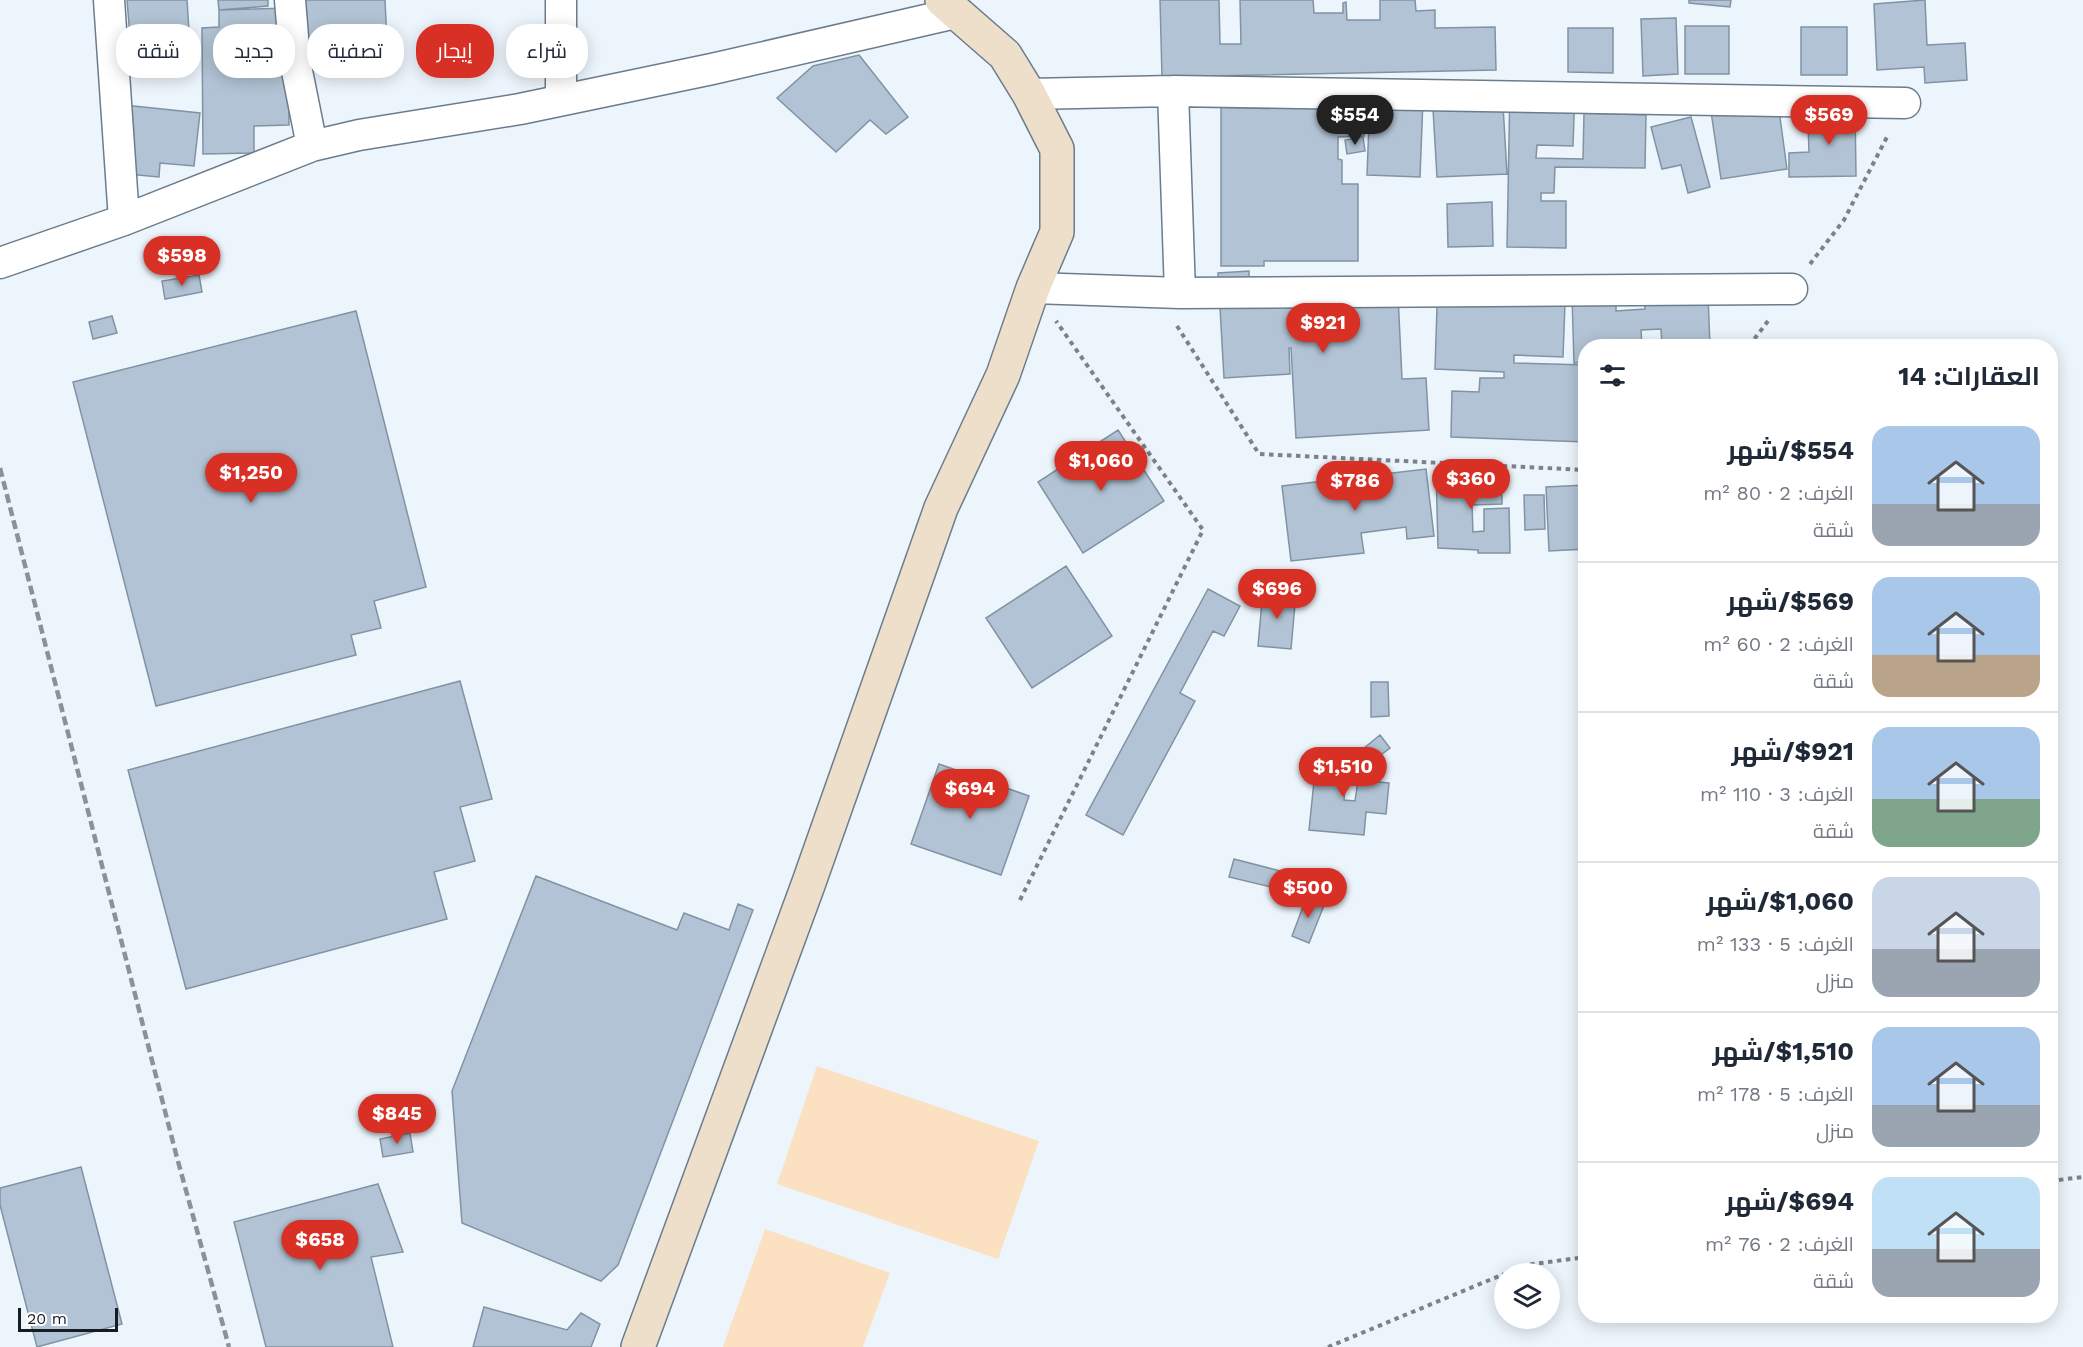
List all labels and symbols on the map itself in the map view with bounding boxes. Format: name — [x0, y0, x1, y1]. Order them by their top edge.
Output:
pin: $554 — [1319, 95, 1391, 146]
pin: $569 — [1793, 95, 1865, 146]
pin: $598 — [146, 236, 218, 287]
pin: $921 — [1287, 303, 1359, 354]
pin: $1,060 — [1052, 441, 1150, 492]
pin: $1,250 — [202, 453, 300, 504]
pin: $360 — [1435, 459, 1507, 510]
pin: $786 — [1319, 461, 1391, 512]
pin: $696 — [1241, 569, 1313, 620]
pin: $1,510 — [1294, 747, 1392, 798]
pin: $694 — [934, 769, 1006, 820]
pin: $500 — [1272, 868, 1344, 919]
pin: $845 — [361, 1094, 433, 1145]
pin: $658 — [284, 1220, 356, 1271]
scale bar — [18, 1305, 118, 1332]

